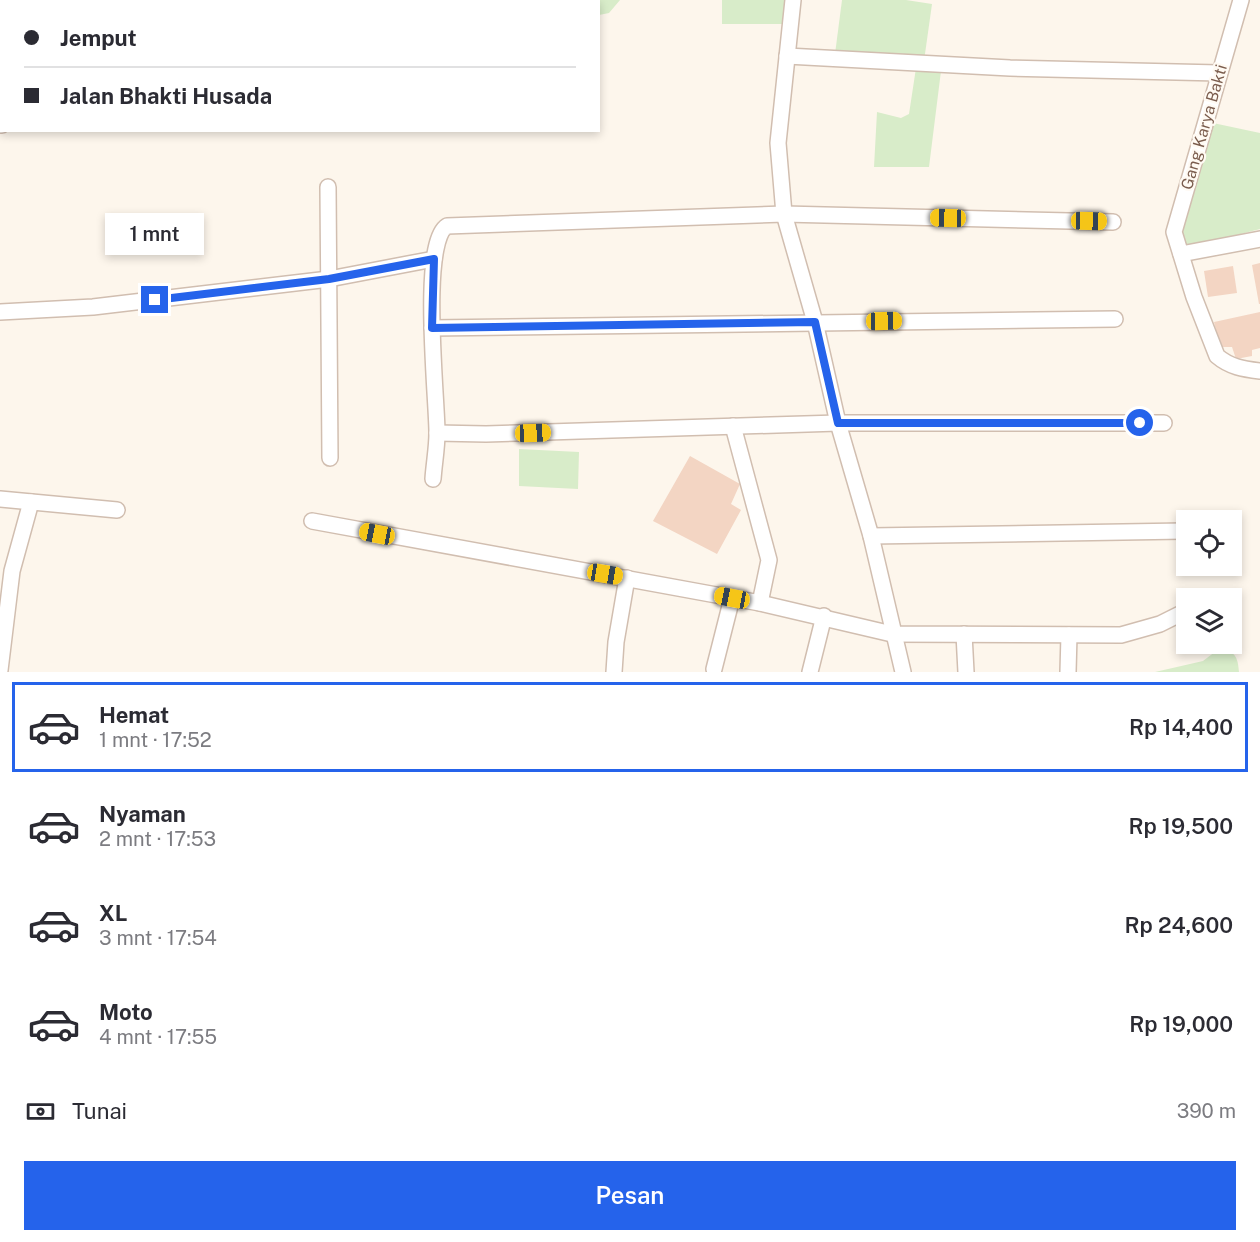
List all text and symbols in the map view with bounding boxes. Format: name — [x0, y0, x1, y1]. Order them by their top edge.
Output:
text: Jemput — [60, 25, 137, 51]
street label: Gang Karya Bakti — [1177, 62, 1231, 192]
text: Jalan Bhakti Husada — [60, 83, 272, 109]
car — [930, 209, 966, 227]
car — [1071, 212, 1107, 230]
callout: 1 mnt — [106, 213, 204, 255]
text: 1 mnt — [129, 222, 180, 246]
route end — [141, 286, 168, 313]
car — [866, 312, 902, 330]
route start — [1126, 409, 1153, 436]
car — [515, 423, 551, 443]
map controls — [1176, 510, 1242, 654]
button: locate — [1176, 510, 1242, 576]
car — [358, 522, 396, 546]
car — [586, 562, 624, 586]
car — [713, 586, 751, 610]
button: layers — [1176, 588, 1242, 654]
icon: car — [27, 700, 81, 754]
text: Hemat — [99, 702, 169, 728]
text: Rp 14,400 — [1129, 714, 1233, 740]
text: 1 mnt · 17:52 — [99, 728, 212, 752]
icon: car — [27, 799, 81, 853]
text: Nyaman — [99, 801, 186, 827]
text: Rp 19,500 — [1129, 813, 1233, 839]
text: 2 mnt · 17:53 — [99, 827, 216, 851]
icon: car — [27, 898, 81, 952]
text: XL — [99, 900, 127, 926]
text: Rp 24,600 — [1125, 912, 1233, 938]
text: 3 mnt · 17:54 — [99, 926, 217, 950]
icon: car — [27, 997, 81, 1051]
text: Moto — [99, 999, 153, 1025]
text: Rp 19,000 — [1129, 1011, 1233, 1037]
text: 4 mnt · 17:55 — [99, 1025, 217, 1049]
icon: cash — [24, 1095, 57, 1128]
text: Tunai — [72, 1098, 127, 1124]
text: 390 m — [1177, 1099, 1236, 1123]
button: Pesan — [24, 1161, 1236, 1230]

